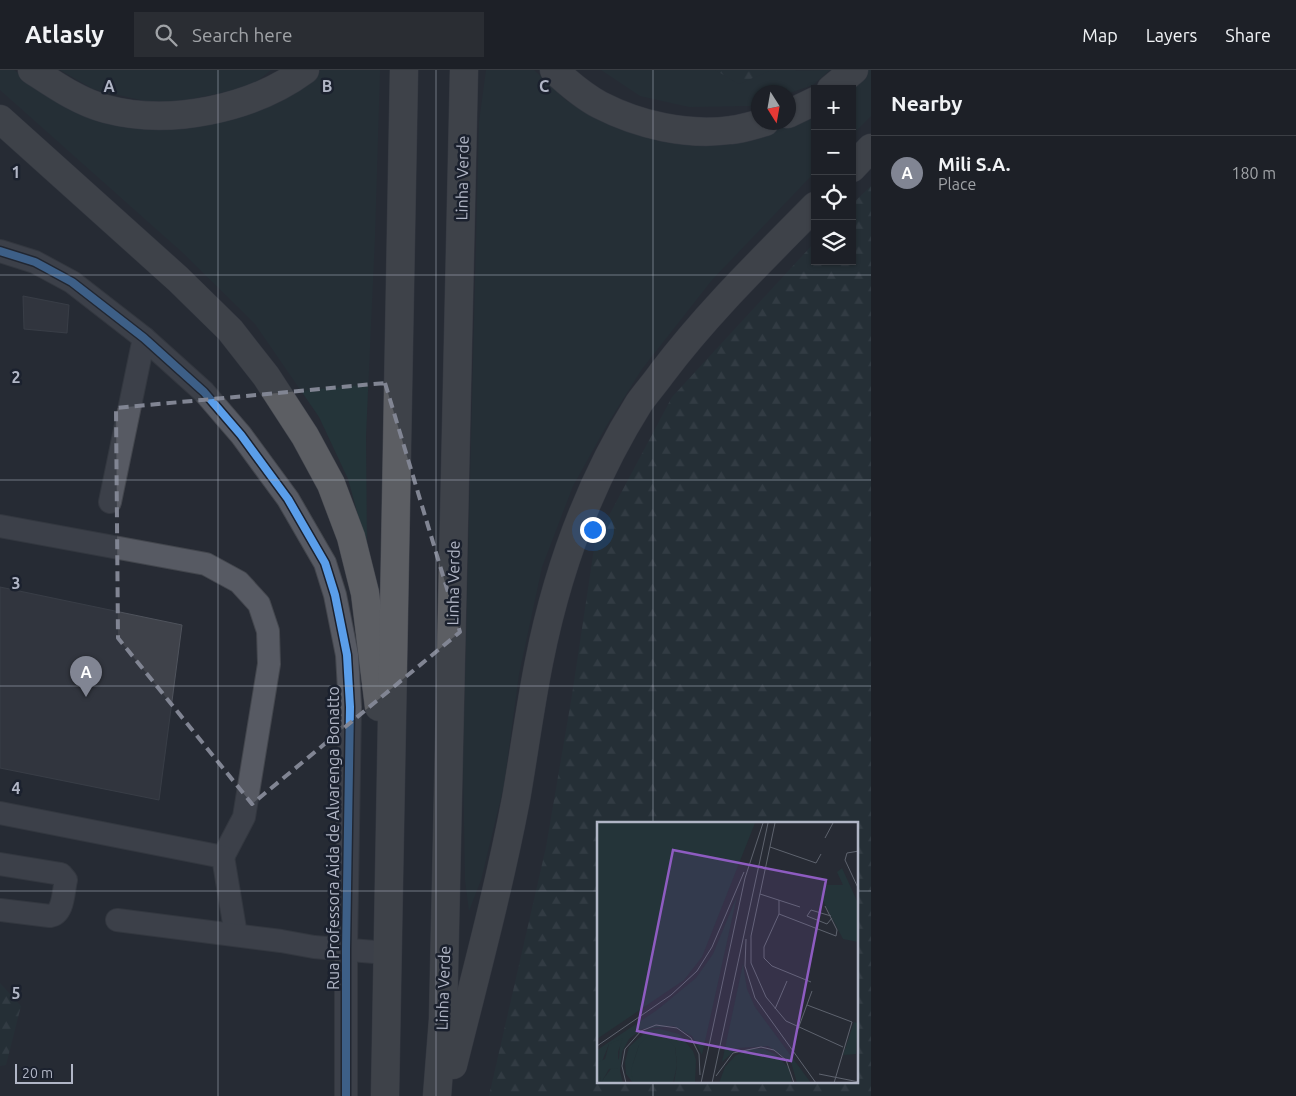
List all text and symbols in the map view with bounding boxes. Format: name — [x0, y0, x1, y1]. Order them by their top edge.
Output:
search box — [134, 12, 484, 57]
text: Atlasly — [25, 21, 104, 48]
icon: search — [152, 21, 180, 49]
text: Search here — [192, 24, 292, 46]
text: Map — [1082, 25, 1118, 45]
text: Layers — [1146, 25, 1197, 45]
text: Share — [1225, 25, 1271, 45]
text: A — [103, 77, 115, 95]
text: B — [322, 77, 332, 95]
text: C — [539, 77, 549, 95]
north arrow — [751, 85, 796, 130]
map controls — [811, 85, 856, 265]
button: + — [811, 85, 856, 130]
text: Nearby — [891, 91, 962, 115]
button: − — [811, 130, 856, 175]
street label: Linha Verde — [452, 135, 472, 221]
text: Mili S.A. — [938, 153, 1011, 175]
text: 1 — [11, 163, 21, 181]
text: A — [901, 164, 913, 182]
text: 180 m — [1231, 164, 1276, 182]
button: locate — [811, 175, 856, 220]
text: Place — [938, 175, 976, 193]
button: layers — [811, 220, 856, 265]
text: 2 — [11, 368, 21, 386]
your location — [580, 517, 606, 543]
street label: Linha Verde — [443, 540, 463, 626]
text: 3 — [11, 574, 21, 592]
pin: A — [70, 656, 102, 697]
street label: Rua Professora Aida de Alvarenga Bonatto — [324, 686, 342, 990]
text: 4 — [11, 779, 21, 797]
inset map — [597, 822, 858, 1084]
street label: Linha Verde — [433, 945, 453, 1031]
text: 5 — [11, 984, 21, 1002]
scale bar — [15, 1061, 72, 1084]
text: 20 m — [22, 1065, 53, 1081]

